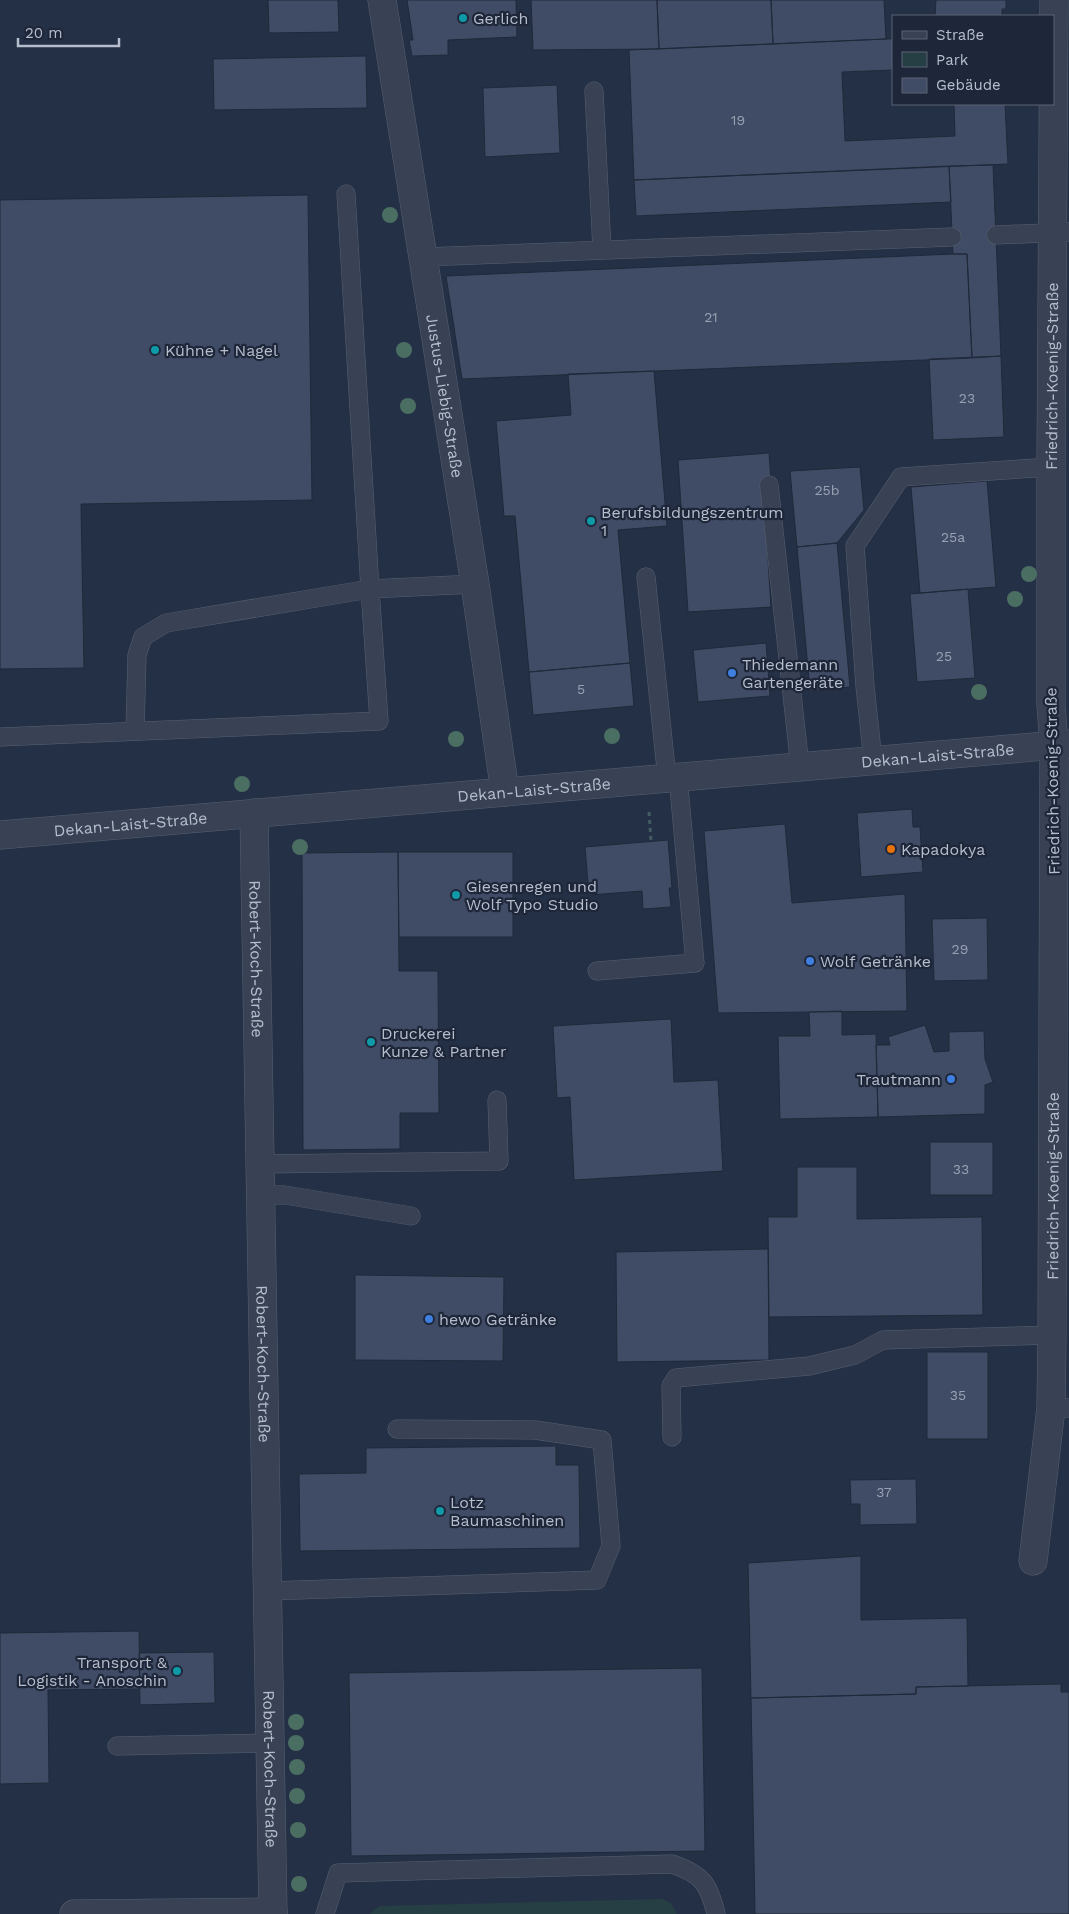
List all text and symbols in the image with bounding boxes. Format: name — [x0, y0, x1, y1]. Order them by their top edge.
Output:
place label: Gerlich — [473, 9, 528, 28]
marker: Gerlich — [457, 12, 469, 24]
scale bar — [18, 15, 119, 47]
legend — [892, 15, 1054, 105]
text: 20 m — [25, 24, 63, 42]
text: Straße — [936, 26, 984, 44]
text: Park — [936, 51, 969, 69]
text: Gebäude — [936, 76, 1001, 94]
house number: 19 — [731, 112, 745, 128]
street label: Friedrich-Koenig-Straße — [1042, 282, 1062, 470]
house number: 21 — [704, 309, 718, 325]
street label: Justus-Liebig-Straße — [422, 313, 467, 479]
place label: Kühne + Nagel — [165, 341, 278, 360]
marker: Kühne + Nagel — [149, 344, 161, 356]
house number: 23 — [959, 390, 975, 406]
house number: 25b — [814, 482, 840, 498]
place label: Berufsbildungszentrum 1 — [601, 503, 784, 540]
marker: Berufsbildungszentrum 1 — [585, 515, 597, 527]
house number: 25a — [941, 529, 965, 545]
house number: 25 — [936, 648, 952, 664]
place label: Thiedemann Gartengeräte — [742, 655, 843, 692]
marker: Thiedemann Gartengeräte — [726, 667, 738, 679]
house number: 5 — [577, 681, 585, 697]
street label: Friedrich-Koenig-Straße — [1041, 687, 1064, 875]
street label: Dekan-Laist-Straße — [860, 740, 1015, 772]
street label: Dekan-Laist-Straße — [457, 774, 612, 806]
street label: Dekan-Laist-Straße — [53, 808, 208, 840]
place label: Kapadokya — [901, 840, 985, 859]
marker: Kapadokya — [885, 843, 897, 855]
place label: Giesenregen und Wolf Typo Studio — [466, 877, 598, 914]
street label: Robert-Koch-Straße — [245, 880, 267, 1038]
marker: Giesenregen und Wolf Typo Studio — [450, 889, 462, 901]
house number: 29 — [952, 941, 968, 957]
place label: Wolf Getränke — [820, 952, 931, 971]
marker: Wolf Getränke — [804, 955, 816, 967]
place label: Druckerei Kunze & Partner — [381, 1024, 507, 1061]
marker: Druckerei Kunze & Partner — [365, 1036, 377, 1048]
place label: Trautmann — [856, 1070, 941, 1089]
marker: Trautmann — [945, 1073, 957, 1085]
street label: Friedrich-Koenig-Straße — [1043, 1092, 1063, 1280]
house number: 33 — [953, 1161, 969, 1177]
street label: Robert-Koch-Straße — [252, 1285, 274, 1443]
place label: hewo Getränke — [439, 1310, 557, 1329]
marker: hewo Getränke — [423, 1313, 435, 1325]
house number: 35 — [950, 1387, 966, 1403]
house number: 37 — [876, 1484, 892, 1500]
place label: Lotz Baumaschinen — [450, 1493, 564, 1530]
marker: Lotz Baumaschinen — [434, 1505, 446, 1517]
place label: Transport & Logistik - Anoschin — [17, 1653, 168, 1690]
marker: Transport & Logistik - Anoschin — [171, 1665, 183, 1677]
street label: Robert-Koch-Straße — [259, 1690, 281, 1848]

